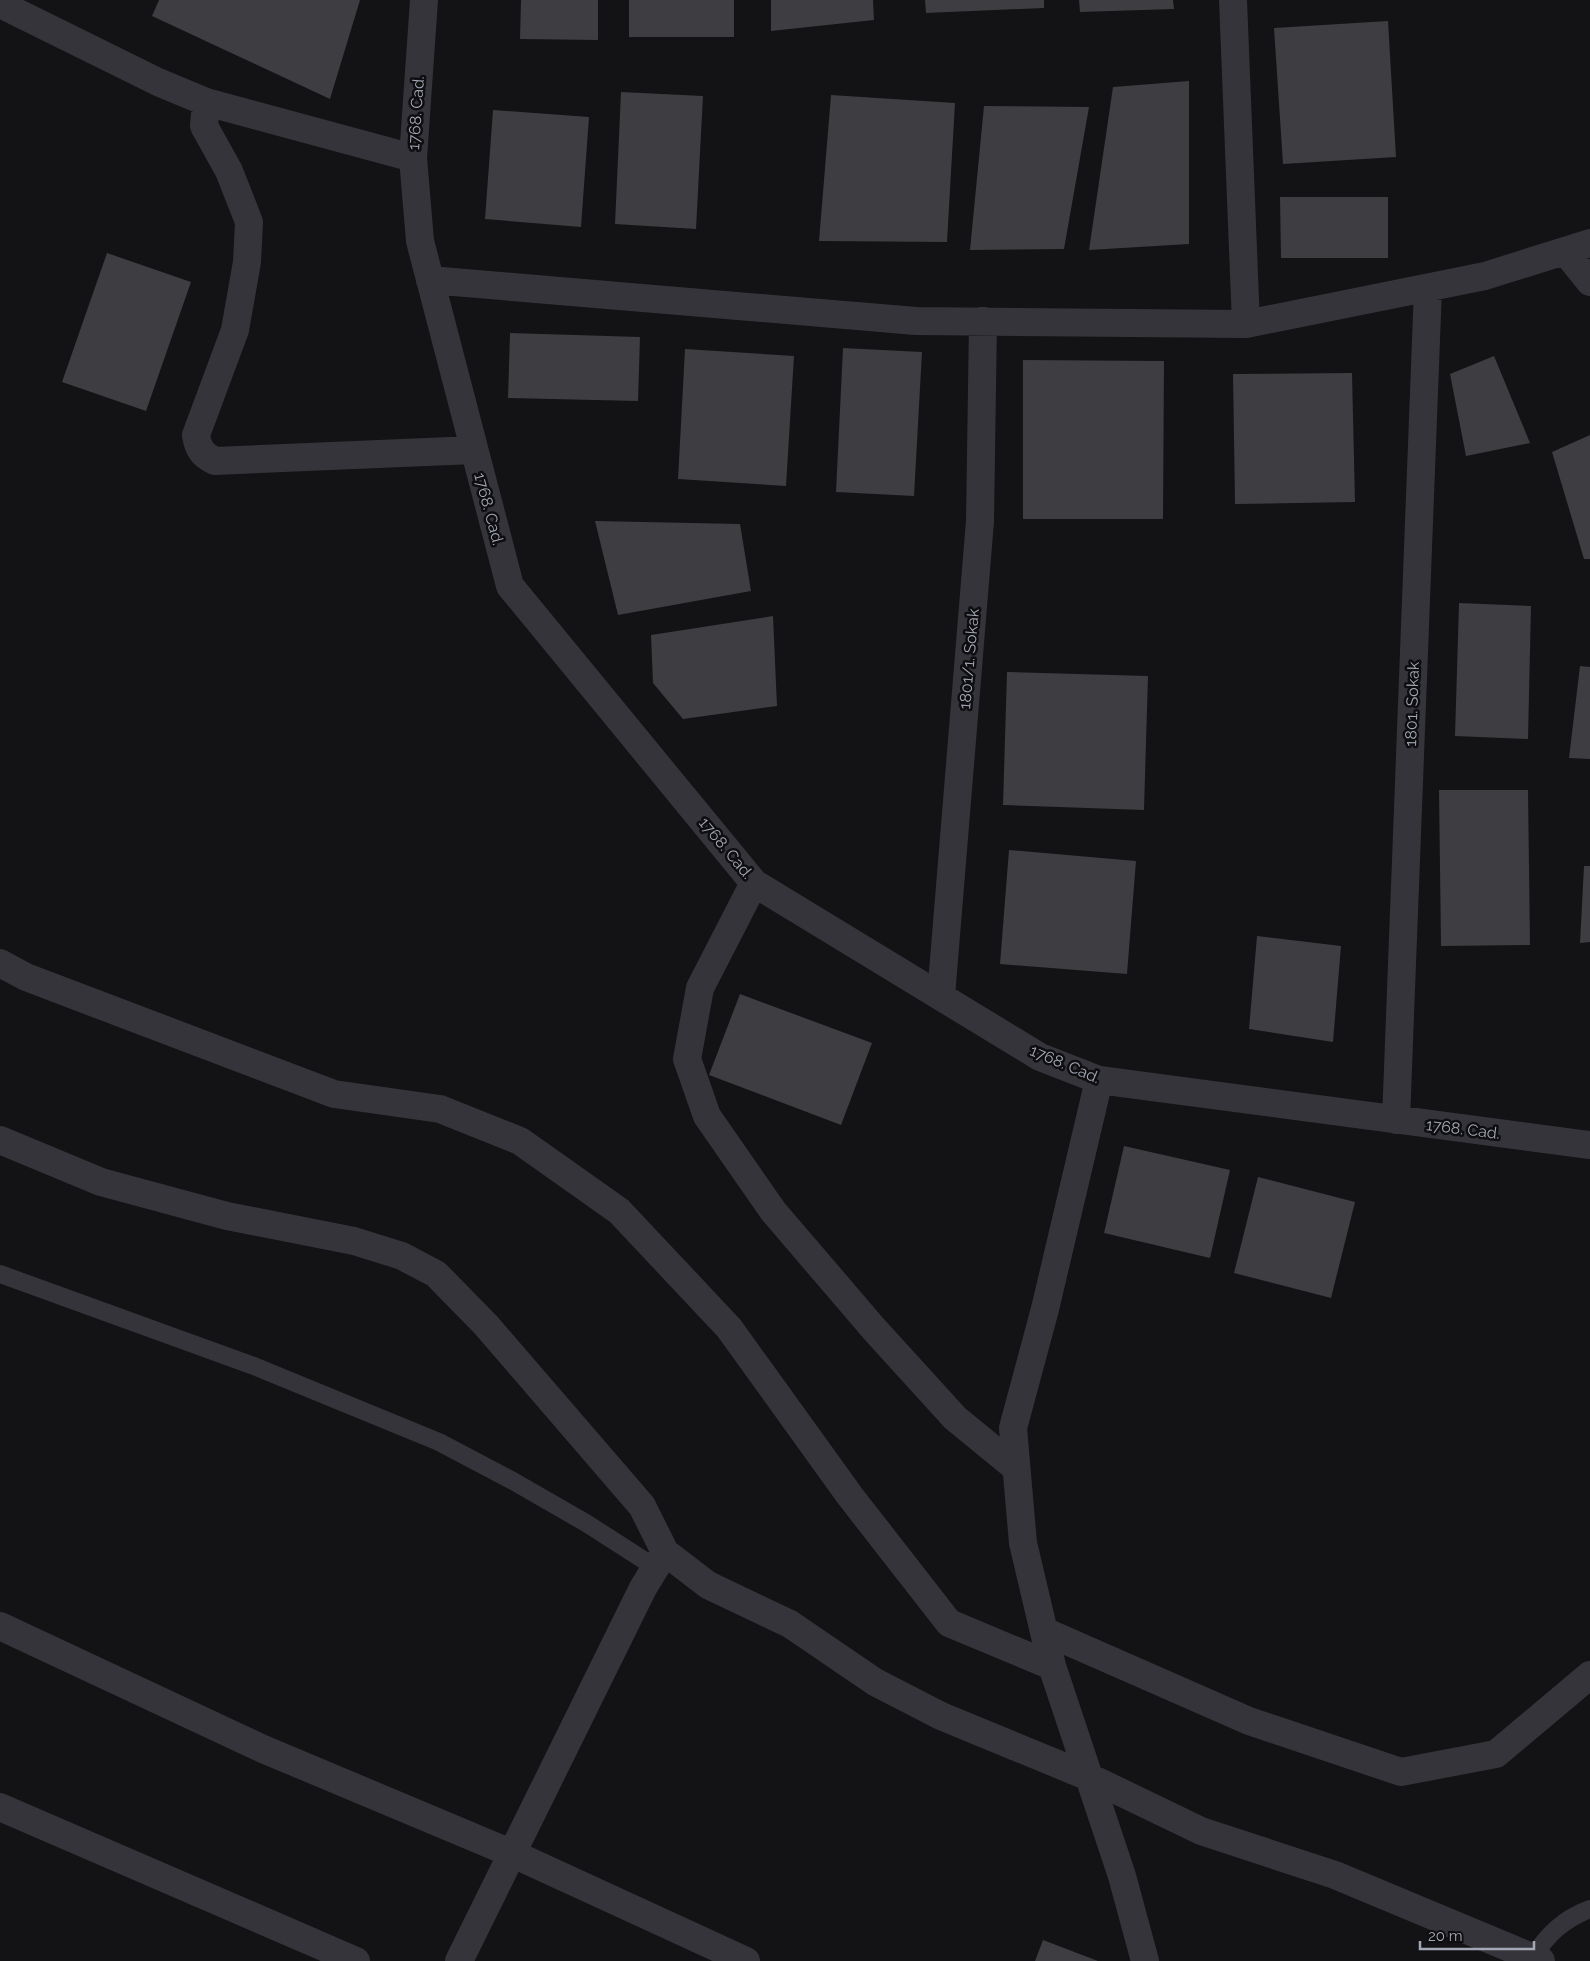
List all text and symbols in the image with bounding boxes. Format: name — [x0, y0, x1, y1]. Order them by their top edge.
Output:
street label: 1768. Cad. — [404, 75, 428, 151]
street label: 1768. Cad. — [470, 471, 508, 547]
street label: 1801/1. Sokak — [955, 607, 983, 710]
street label: 1801. Sokak — [1401, 661, 1423, 747]
street label: 1768. Cad. — [695, 813, 757, 883]
street label: 1768. Cad. — [1027, 1041, 1103, 1087]
street label: 1768. Cad. — [1425, 1115, 1501, 1143]
scale bar — [1420, 1918, 1534, 1950]
text: 20 m — [1428, 1927, 1463, 1945]

